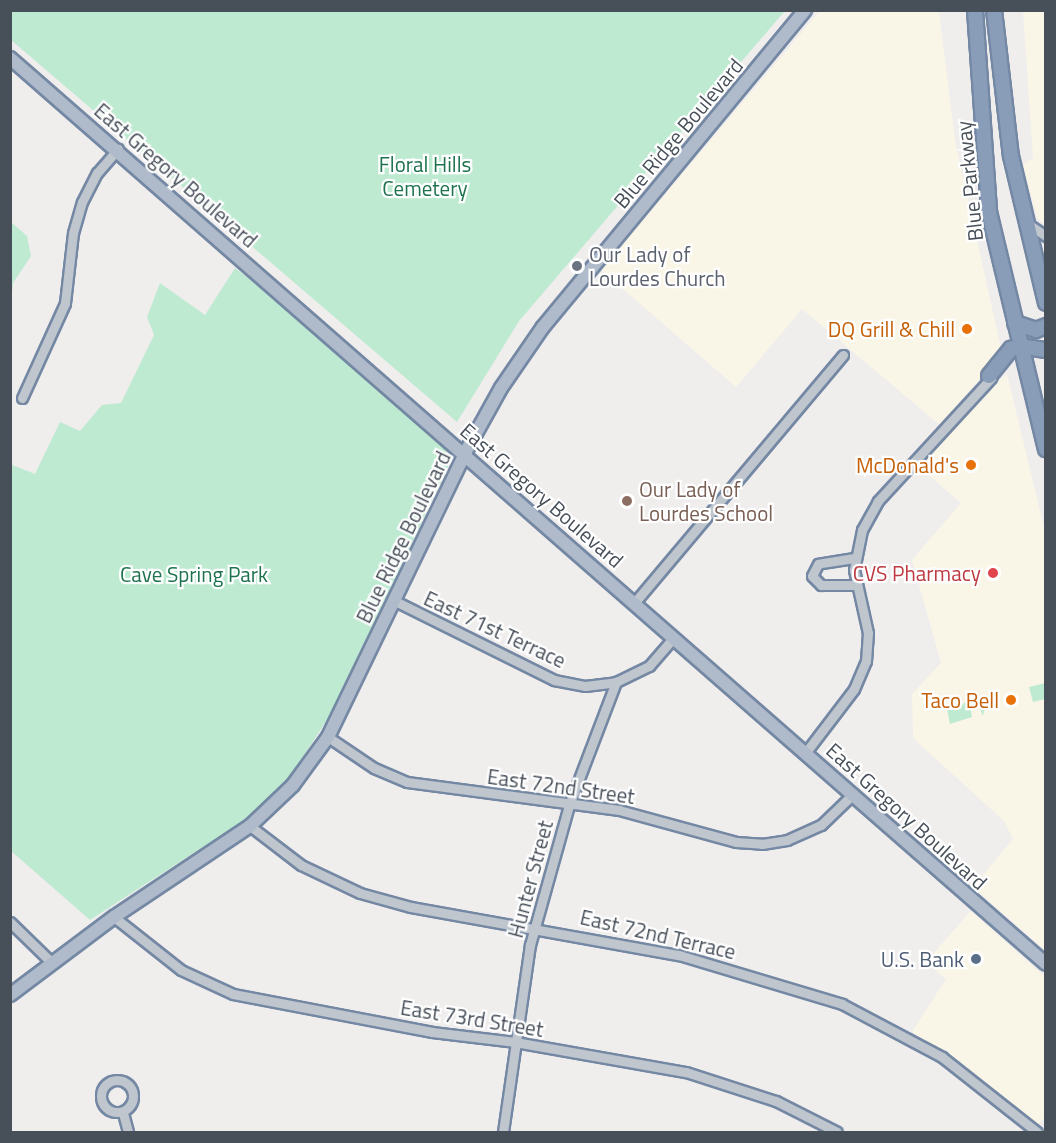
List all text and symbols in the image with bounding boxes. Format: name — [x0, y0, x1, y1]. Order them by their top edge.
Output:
street label: Blue Ridge Boulevard — [608, 53, 748, 213]
street label: East Gregory Boulevard — [89, 97, 263, 253]
street label: Blue Parkway — [950, 120, 988, 242]
park label: Floral Hills Cemetery — [379, 151, 471, 201]
place label: Our Lady of Lourdes Church — [589, 241, 726, 291]
marker: Our Lady of Lourdes Church — [570, 259, 584, 273]
place label: DQ Grill & Chill — [828, 316, 955, 342]
marker: DQ Grill & Chill — [960, 322, 974, 336]
street label: East Gregory Boulevard — [455, 417, 629, 573]
street label: Blue Ridge Boulevard — [351, 447, 455, 627]
place label: McDonald's — [856, 452, 959, 478]
marker: McDonald's — [964, 458, 978, 472]
place label: Our Lady of Lourdes School — [639, 476, 773, 526]
marker: Our Lady of Lourdes School — [620, 494, 634, 508]
place label: CVS Pharmacy — [853, 560, 981, 586]
park label: Cave Spring Park — [120, 561, 268, 587]
marker: CVS Pharmacy — [986, 566, 1000, 580]
street label: East 71st Terrace — [420, 585, 570, 673]
place label: Taco Bell — [921, 687, 999, 713]
marker: Taco Bell — [1004, 693, 1018, 707]
street label: East Gregory Boulevard — [821, 737, 993, 895]
street label: East 72nd Street — [486, 763, 636, 809]
street label: Hunter Street — [502, 818, 558, 940]
street label: East 72nd Terrace — [578, 904, 738, 964]
place label: U.S. Bank — [881, 946, 964, 972]
marker: U.S. Bank — [969, 952, 983, 966]
street label: East 73rd Street — [399, 994, 545, 1042]

